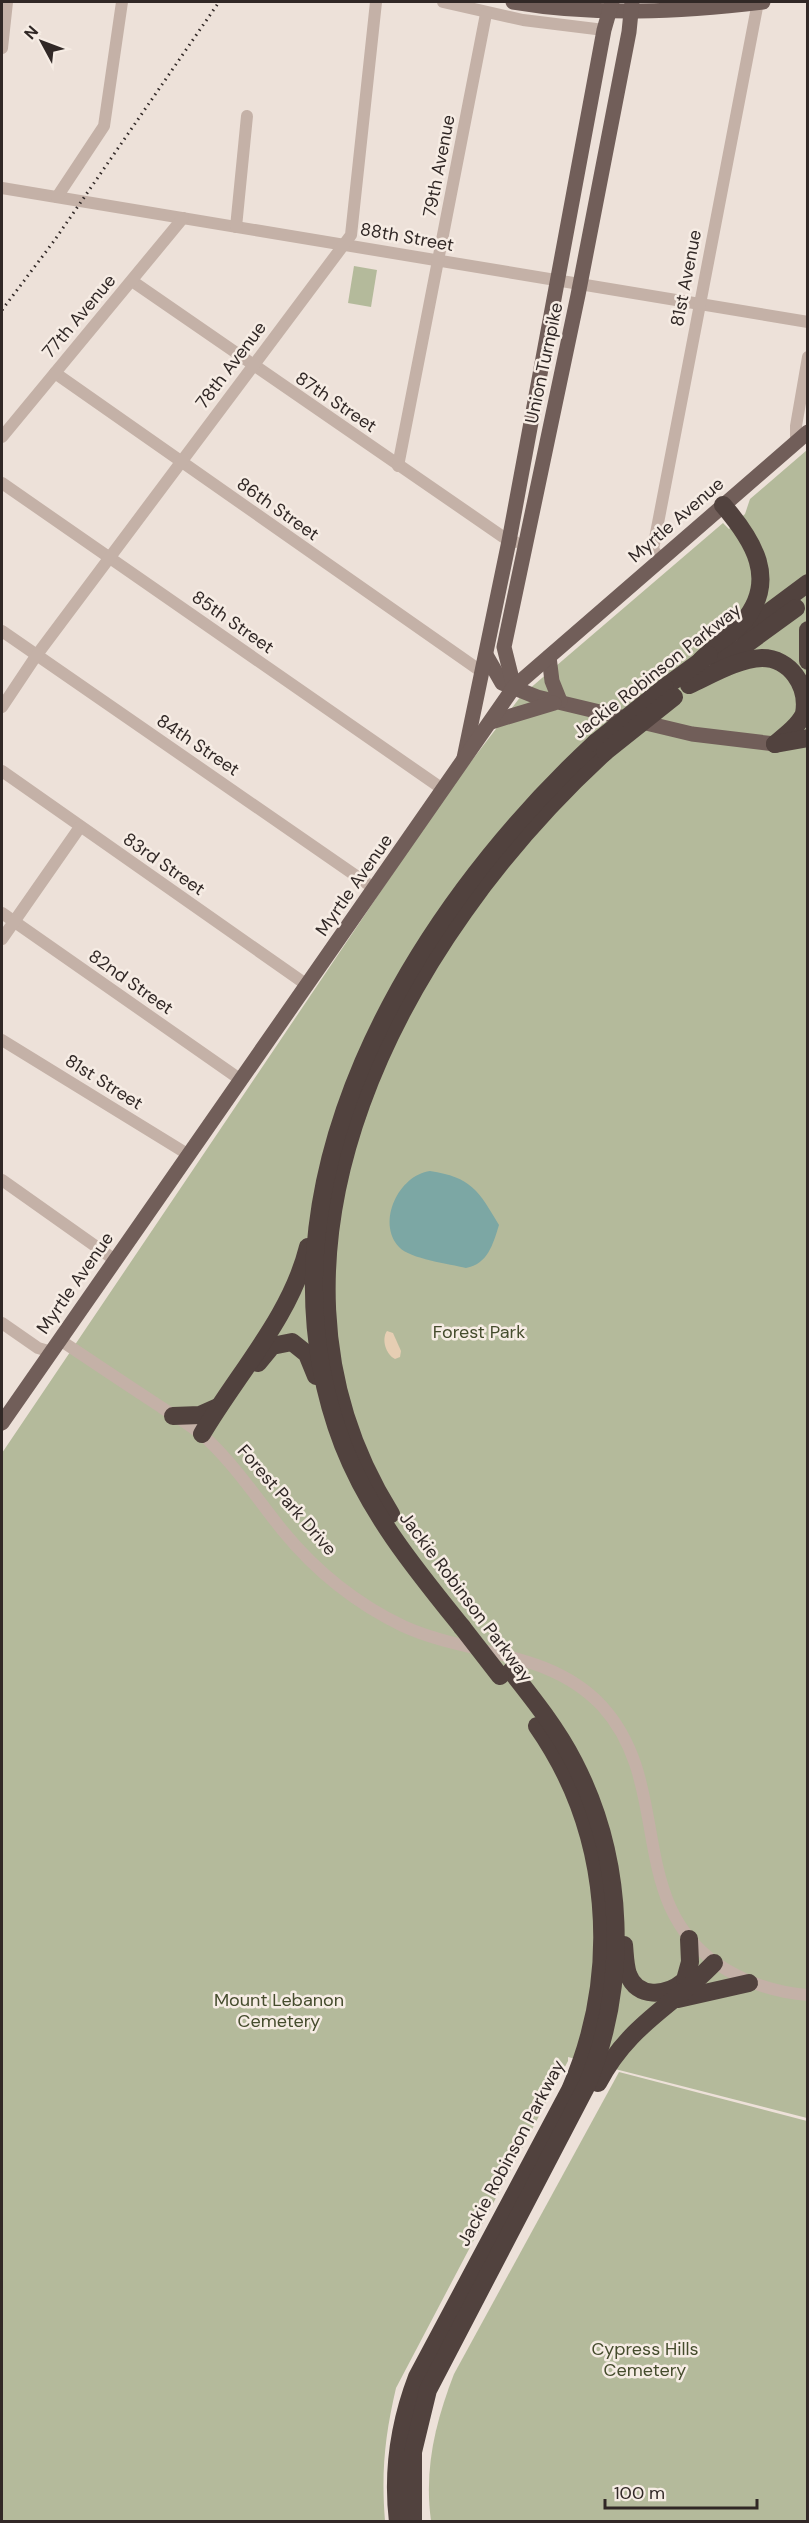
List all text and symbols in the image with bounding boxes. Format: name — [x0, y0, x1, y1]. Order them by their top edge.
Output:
north arrow — [12, 12, 72, 72]
text: N — [19, 21, 43, 44]
street label: 79th Avenue — [417, 113, 461, 219]
street label: 88th Street — [358, 217, 456, 257]
street label: 81st Avenue — [665, 228, 707, 328]
street label: 77th Avenue — [37, 269, 121, 363]
street label: Union Turnpike — [519, 300, 569, 426]
street label: 78th Avenue — [190, 316, 272, 414]
street label: 87th Street — [291, 366, 381, 438]
street label: 86th Street — [232, 472, 324, 546]
street label: Myrtle Avenue — [623, 472, 729, 568]
street label: 85th Street — [187, 585, 279, 659]
street label: Jackie Robinson Parkway — [568, 598, 746, 744]
street label: 84th Street — [152, 708, 244, 782]
street label: 83rd Street — [118, 827, 210, 901]
street label: Myrtle Avenue — [310, 829, 398, 941]
street label: 82nd Street — [84, 944, 178, 1020]
street label: 81st Street — [60, 1049, 148, 1115]
street label: Myrtle Avenue — [31, 1227, 119, 1339]
park label: Forest Park — [433, 1320, 525, 1344]
street label: Forest Park Drive — [232, 1439, 342, 1561]
street label: Jackie Robinson Parkway — [394, 1507, 538, 1687]
park label: Mount Lebanon Cemetery — [214, 1988, 344, 2033]
street label: Jackie Robinson Parkway — [452, 2056, 570, 2250]
park label: Cypress Hills Cemetery — [591, 2337, 699, 2382]
scale bar — [605, 2472, 756, 2510]
text: 100 m — [614, 2481, 665, 2505]

